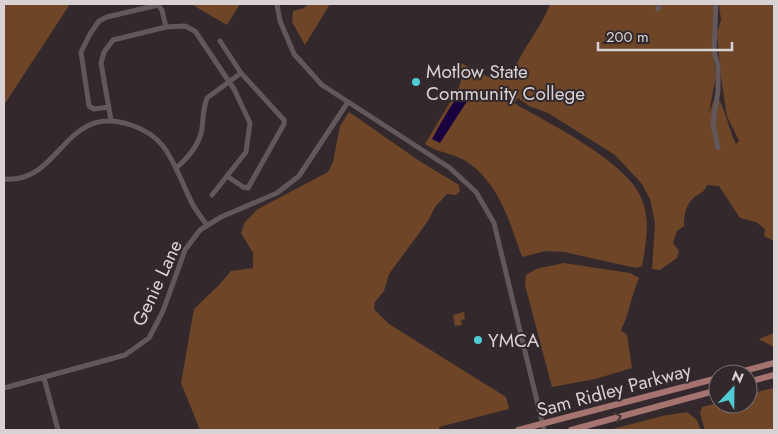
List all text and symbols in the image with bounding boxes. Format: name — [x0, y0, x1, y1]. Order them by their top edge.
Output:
scale bar — [598, 20, 732, 52]
text: 200 m — [606, 26, 649, 48]
place label: Motlow State Community College — [426, 58, 585, 107]
marker: Motlow State Community College — [410, 76, 422, 88]
street label: Genie Lane — [125, 235, 189, 331]
place label: YMCA — [488, 327, 540, 354]
marker: YMCA — [472, 334, 484, 346]
street label: Sam Ridley Parkway — [534, 356, 695, 424]
north arrow — [708, 364, 758, 414]
text: N — [729, 366, 747, 388]
one-way arrow — [613, 413, 622, 423]

